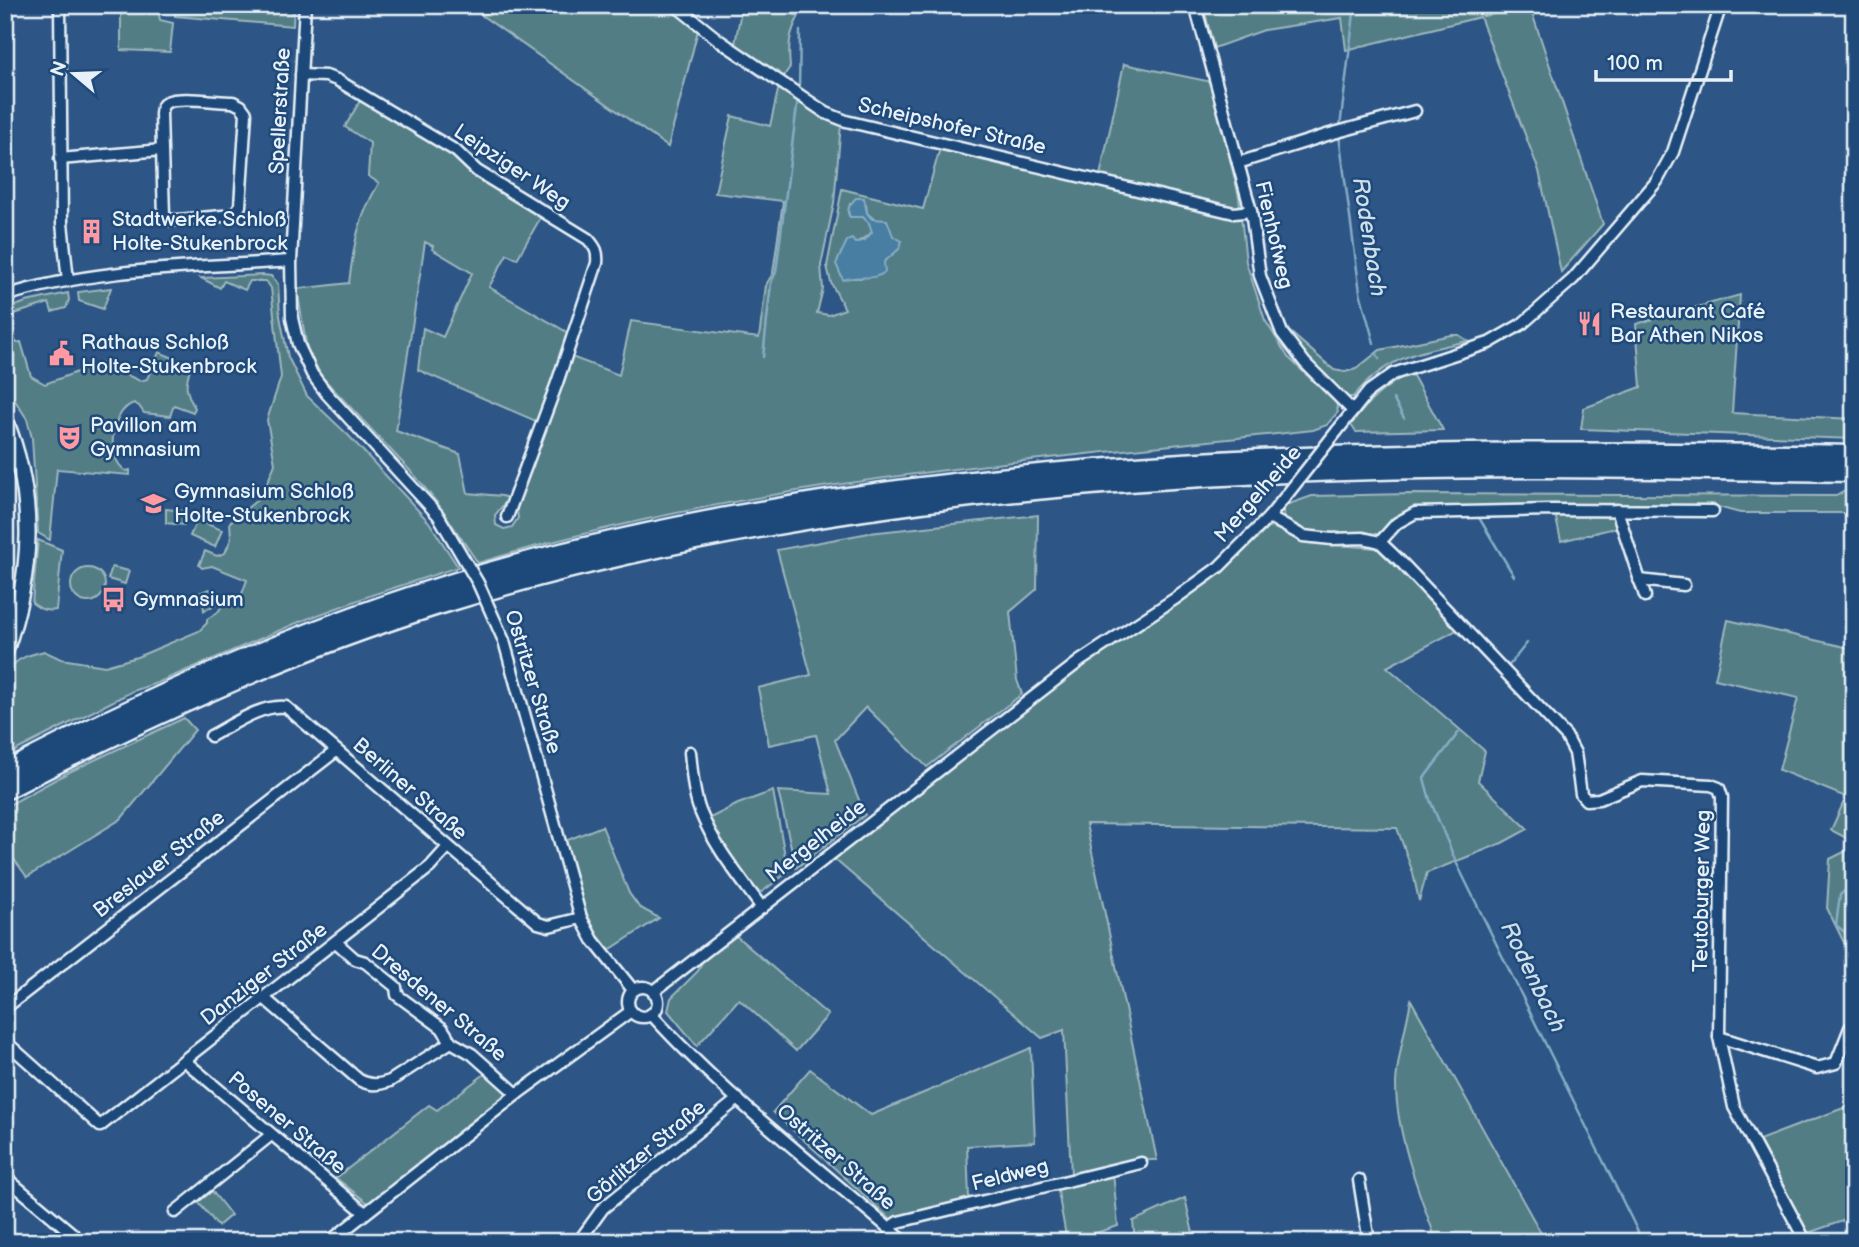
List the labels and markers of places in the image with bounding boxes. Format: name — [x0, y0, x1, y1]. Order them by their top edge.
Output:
place label: Stadtwerke Schloß Holte-Stukenbrock — [112, 207, 288, 256]
building icon: Stadtwerke Schloß Holte-Stukenbrock — [78, 217, 106, 245]
place label: Restaurant Café Bar Athen Nikos — [1610, 299, 1766, 348]
restaurant icon: Restaurant Café Bar Athen Nikos — [1576, 309, 1604, 337]
place label: Rathaus Schloß Holte-Stukenbrock — [81, 330, 257, 379]
public building icon: Rathaus Schloß Holte-Stukenbrock — [47, 340, 75, 368]
place label: Pavillon am Gymnasium — [90, 413, 201, 462]
theatre icon: Pavillon am Gymnasium — [56, 423, 84, 451]
place label: Gymnasium Schloß Holte-Stukenbrock — [174, 479, 354, 528]
school or university icon: Gymnasium Schloß Holte-Stukenbrock — [140, 489, 168, 517]
bus stop icon: Gymnasium — [99, 585, 127, 613]
place label: Gymnasium — [133, 587, 244, 612]

